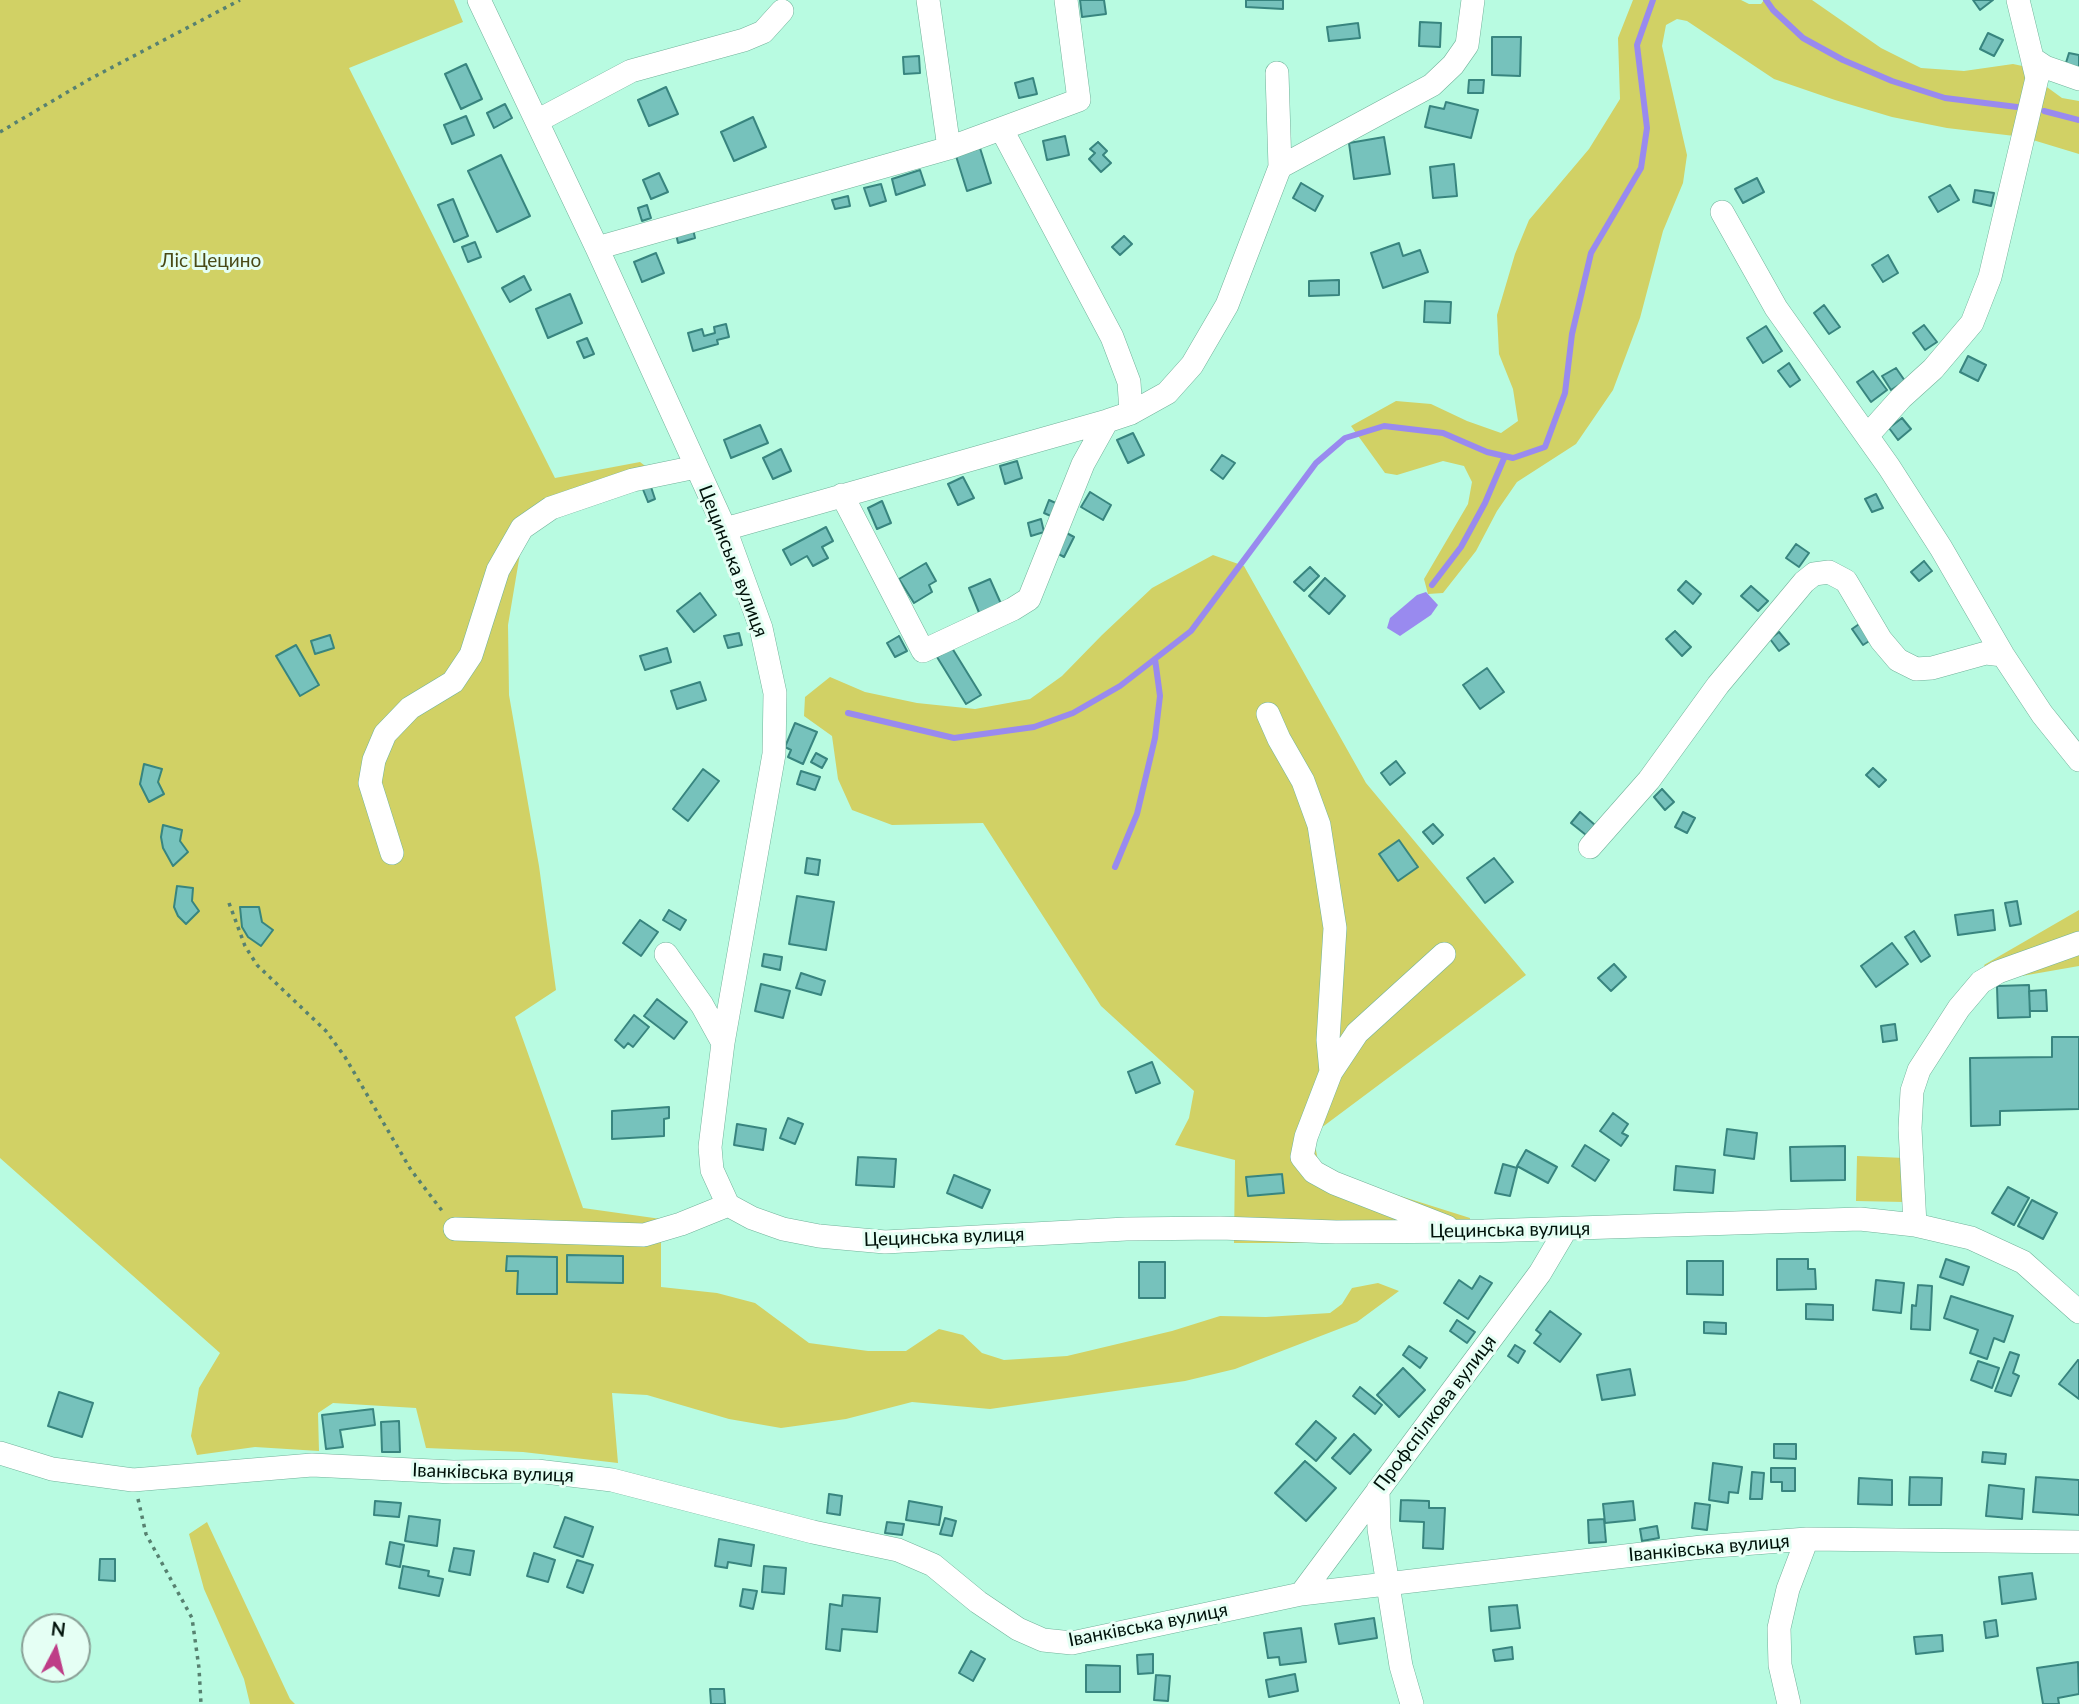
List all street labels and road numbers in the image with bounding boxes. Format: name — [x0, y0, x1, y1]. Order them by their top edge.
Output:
street label: Цецинська вулиця — [694, 482, 772, 640]
street label: Цецинська вулиця — [1429, 1217, 1591, 1243]
street label: Цецинська вулиця — [863, 1223, 1025, 1251]
street label: Профспілкова вулиця — [1369, 1331, 1501, 1495]
street label: Іванківська вулиця — [412, 1459, 574, 1487]
street label: Іванківська вулиця — [1627, 1530, 1791, 1566]
street label: Іванківська вулиця — [1066, 1598, 1230, 1652]

